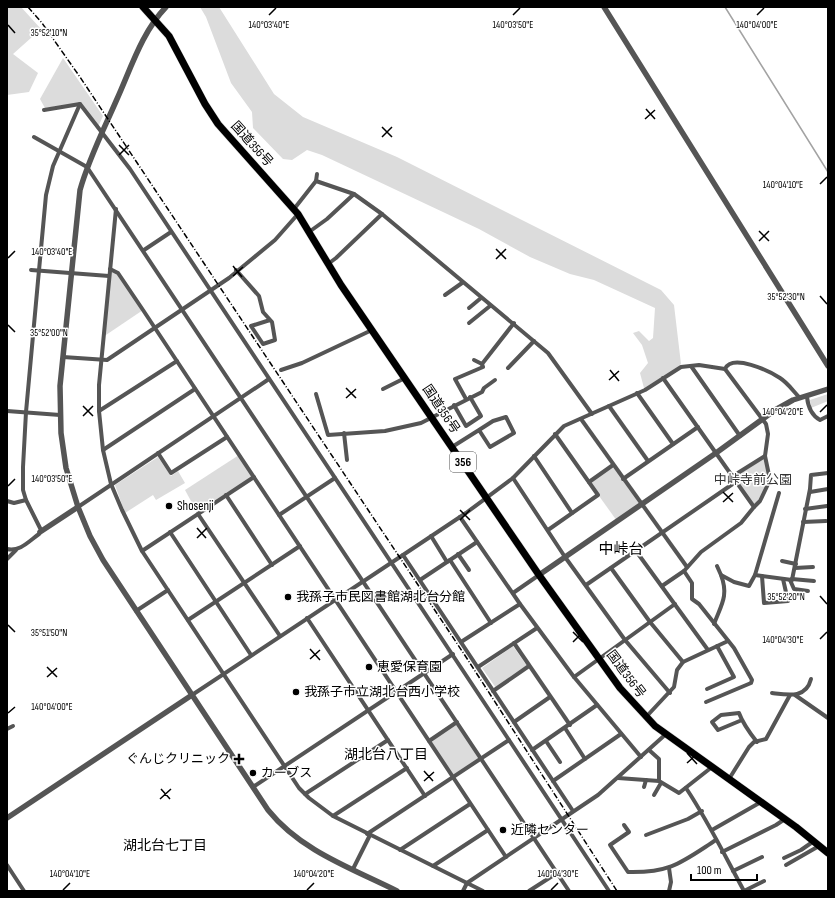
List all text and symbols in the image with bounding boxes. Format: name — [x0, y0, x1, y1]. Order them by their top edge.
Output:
text: 140°03'40"E — [249, 19, 289, 31]
text: 140°03'50"E — [493, 19, 533, 31]
text: 140°04'00"E — [736, 19, 778, 31]
text: 35°52'10"N — [31, 27, 67, 39]
street label: 国道356号 — [228, 118, 276, 170]
text: 140°04'10"E — [763, 179, 803, 191]
text: 140°03'40"E — [32, 246, 72, 258]
text: 35°52'30"N — [767, 291, 805, 303]
text: 35°52'00"N — [30, 327, 68, 339]
street label: 国道356号 — [419, 382, 463, 436]
text: 140°04'20"E — [763, 406, 803, 418]
road number: 356 — [450, 452, 476, 472]
park label: 中峠寺前公園 — [714, 472, 792, 488]
text: 140°03'50"E — [32, 473, 72, 485]
place label: Shosenji — [177, 498, 214, 514]
marker: Shosenji — [164, 501, 174, 511]
district label: 中峠台 — [598, 540, 644, 559]
place label: 我孫子市民図書館湖北台分館 — [296, 589, 465, 605]
text: 35°52'20"N — [767, 591, 805, 603]
marker: 我孫子市民図書館湖北台分館 — [283, 592, 293, 602]
text: 35°51'50"N — [31, 627, 67, 639]
text: 140°04'30"E — [762, 634, 804, 646]
street label: 国道356号 — [603, 647, 649, 701]
place label: 恵愛保育園 — [377, 659, 442, 675]
marker: 恵愛保育園 — [364, 662, 374, 672]
place label: 我孫子市立湖北台西小学校 — [304, 684, 460, 700]
marker: 我孫子市立湖北台西小学校 — [291, 687, 301, 697]
text: 140°04'00"E — [31, 701, 73, 713]
district label: 湖北台八丁目 — [344, 746, 428, 763]
place label: ぐんじクリニック — [126, 751, 230, 767]
marker: ぐんじクリニック — [233, 753, 245, 765]
place label: カーブス — [261, 765, 312, 781]
marker: カーブス — [248, 768, 258, 778]
place label: 近隣センター — [511, 822, 589, 838]
marker: 近隣センター — [498, 825, 508, 835]
district label: 湖北台七丁目 — [123, 837, 207, 854]
scale bar — [691, 856, 757, 882]
text: 100 m — [697, 863, 722, 878]
text: 140°04'10"E — [50, 868, 90, 880]
text: 140°04'20"E — [294, 868, 334, 880]
text: 140°04'30"E — [537, 868, 579, 880]

